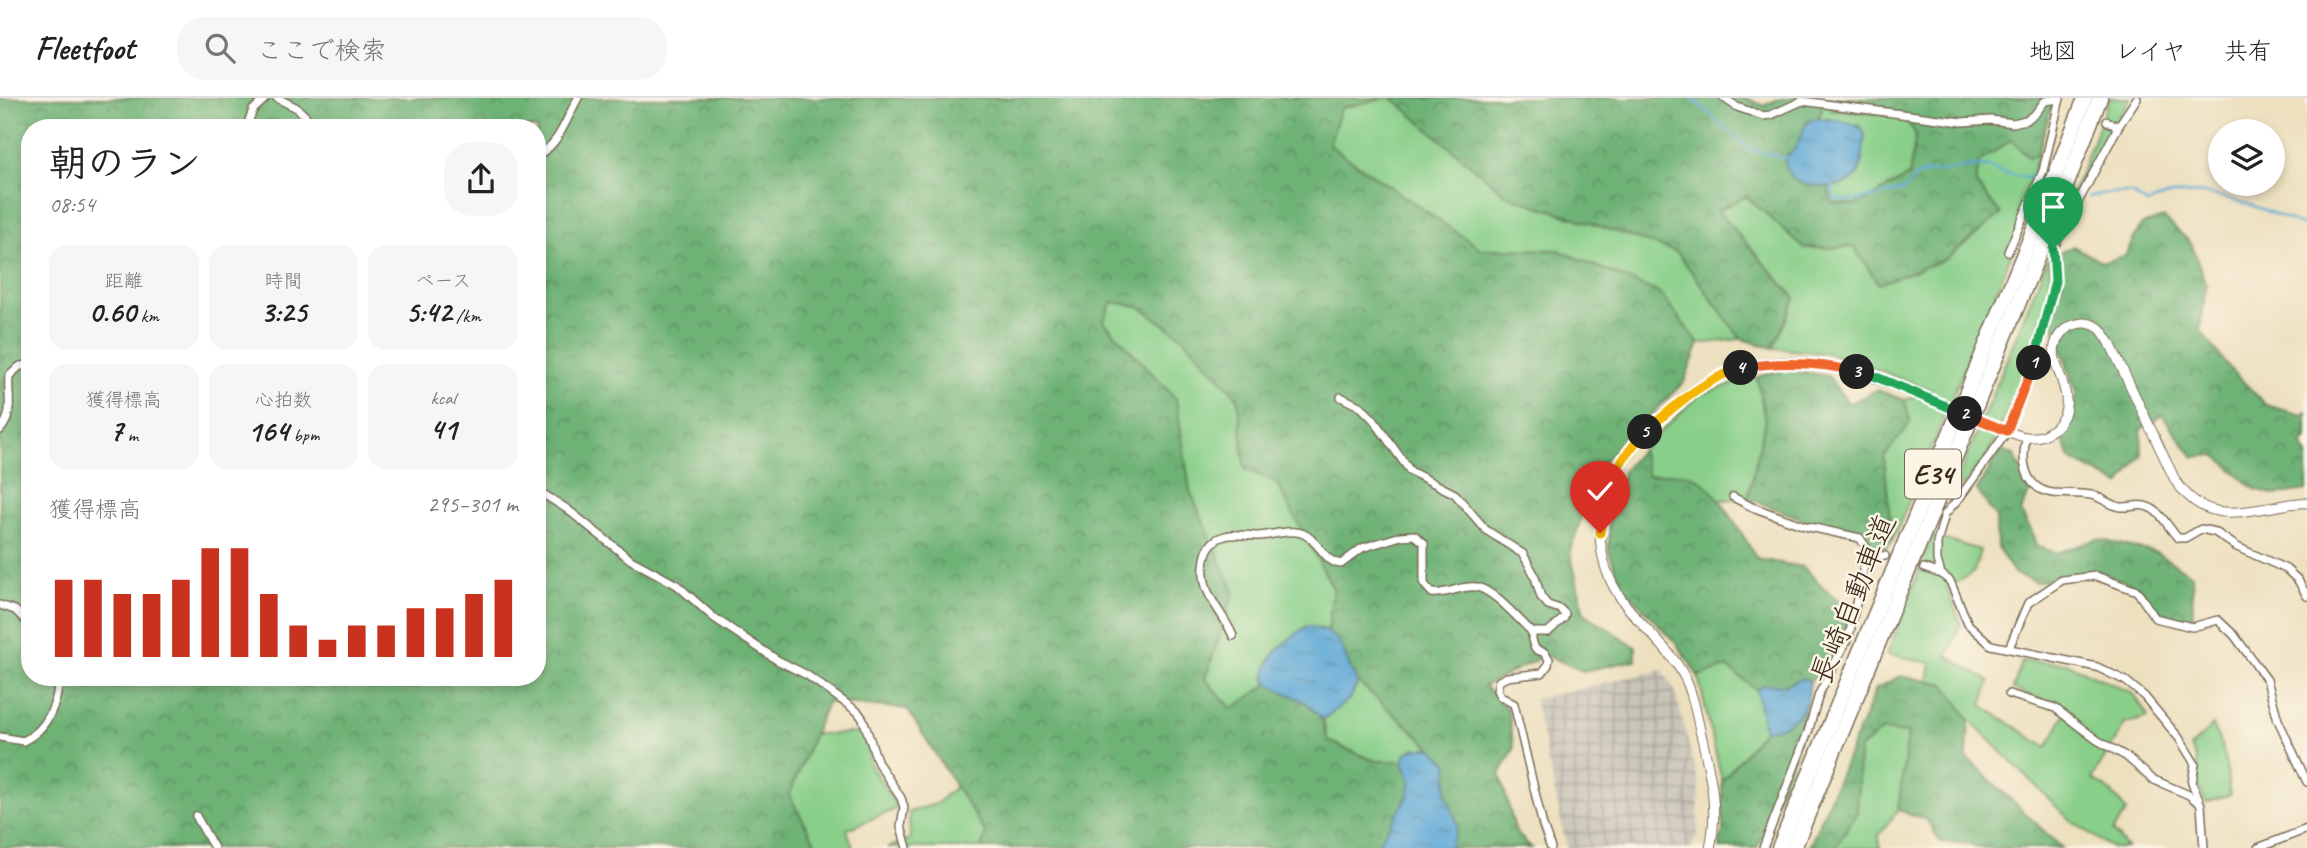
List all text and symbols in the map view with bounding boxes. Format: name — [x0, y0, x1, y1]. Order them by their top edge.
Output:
search box — [177, 17, 667, 80]
text: Fleetfoot — [35, 27, 135, 69]
icon: search — [201, 29, 239, 67]
text: ここで検索 — [257, 34, 387, 67]
text: 地図 — [2029, 36, 2077, 66]
text: レイヤ — [2115, 36, 2186, 66]
text: 共有 — [2224, 36, 2272, 66]
map controls — [2208, 119, 2285, 196]
button: layers — [2208, 119, 2285, 196]
text: 朝のラン — [49, 140, 201, 187]
button: share — [444, 142, 518, 216]
pin — [2023, 177, 2083, 249]
icon: arrive — [2034, 188, 2072, 226]
text: 08:54 — [49, 190, 95, 219]
text: 距離 — [105, 269, 143, 293]
text: 時間 — [264, 269, 303, 293]
text: ペース — [415, 269, 471, 293]
text: 0.60 — [89, 293, 136, 331]
text: 3:25 — [261, 293, 306, 331]
text: 5:42 — [405, 293, 451, 331]
text: km — [136, 304, 159, 328]
text: /km — [451, 304, 481, 328]
pin: 1 — [2016, 345, 2052, 380]
pin: 4 — [1724, 350, 1758, 386]
text: 1 — [2029, 350, 2038, 374]
pin: 3 — [1840, 354, 1874, 390]
text: 4 — [1736, 355, 1745, 379]
text: 3 — [1852, 359, 1861, 383]
text: kcal — [431, 386, 456, 410]
text: 獲得標高 — [86, 388, 162, 412]
text: 心拍数 — [255, 388, 312, 412]
pin: 2 — [1948, 396, 1982, 432]
text: 2 — [1960, 401, 1969, 425]
text: 41 — [430, 410, 457, 448]
text: 7 — [110, 412, 123, 450]
text: 164 — [248, 412, 289, 450]
pin: 5 — [1628, 414, 1662, 450]
text: 5 — [1640, 419, 1649, 443]
text: m — [123, 423, 138, 447]
text: bpm — [289, 423, 319, 447]
road number: E34 — [1905, 450, 1961, 498]
pin — [1570, 461, 1630, 533]
icon: check — [1581, 472, 1619, 510]
text: 295–301 m — [427, 490, 518, 519]
text: 獲得標高 — [49, 495, 141, 524]
street label: 長崎自動車道 — [1802, 508, 1904, 690]

